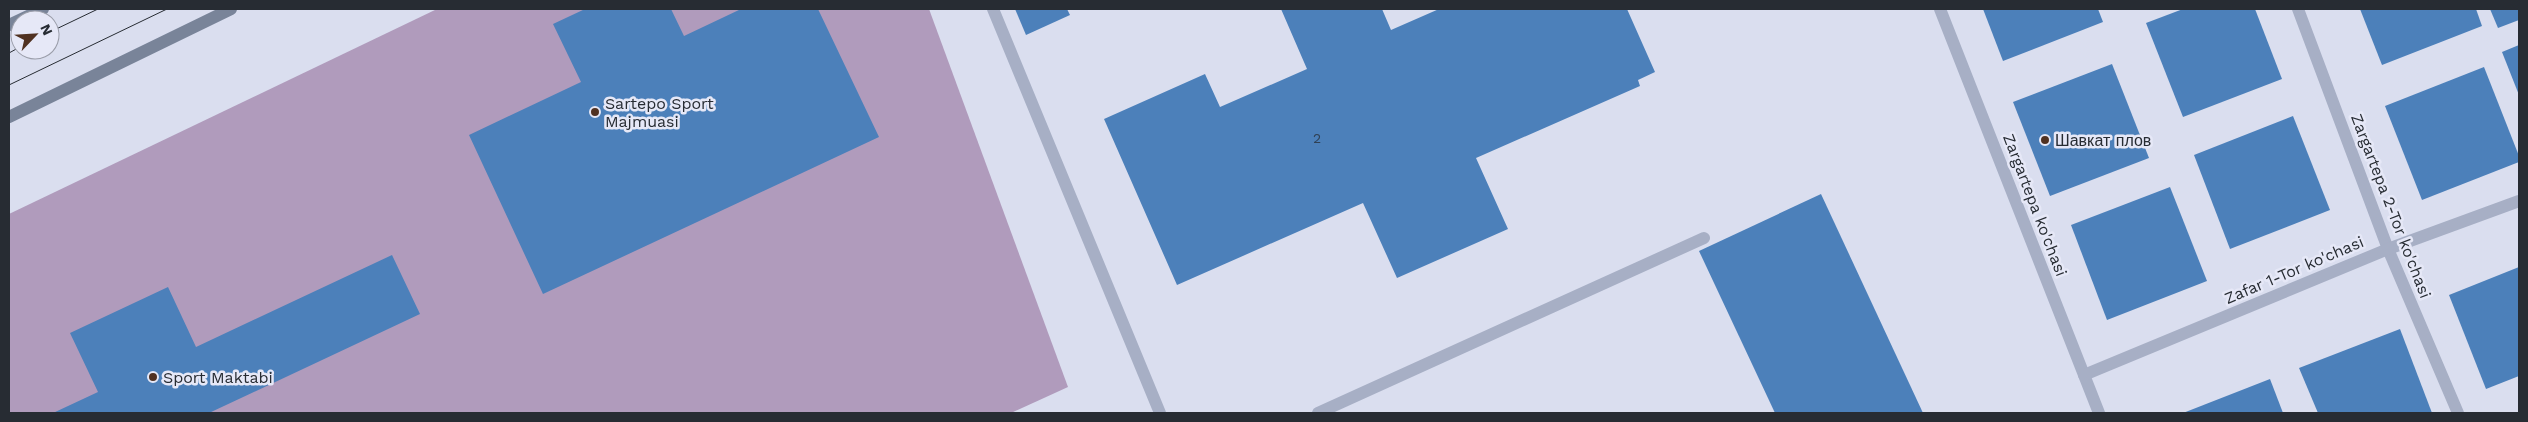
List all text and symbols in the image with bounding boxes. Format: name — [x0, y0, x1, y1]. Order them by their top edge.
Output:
north arrow — [10, 10, 60, 60]
text: N — [37, 21, 56, 38]
place label: Sartepo Sport Majmuasi — [605, 94, 714, 131]
marker: Sartepo Sport Majmuasi — [589, 106, 601, 118]
street label: Zargartepa 2-Tor ko'chasi — [2347, 111, 2435, 301]
house number: 2 — [1313, 130, 1321, 146]
street label: Zargartepa ko'chasi — [1999, 131, 2071, 279]
place label: Шавкат плов — [2055, 131, 2151, 150]
marker: Шавкат плов — [2039, 134, 2051, 146]
street label: Zafar 1-Tor ko'chasi — [2222, 232, 2366, 308]
place label: Sport Maktabi — [163, 368, 273, 387]
marker: Sport Maktabi — [147, 371, 159, 383]

